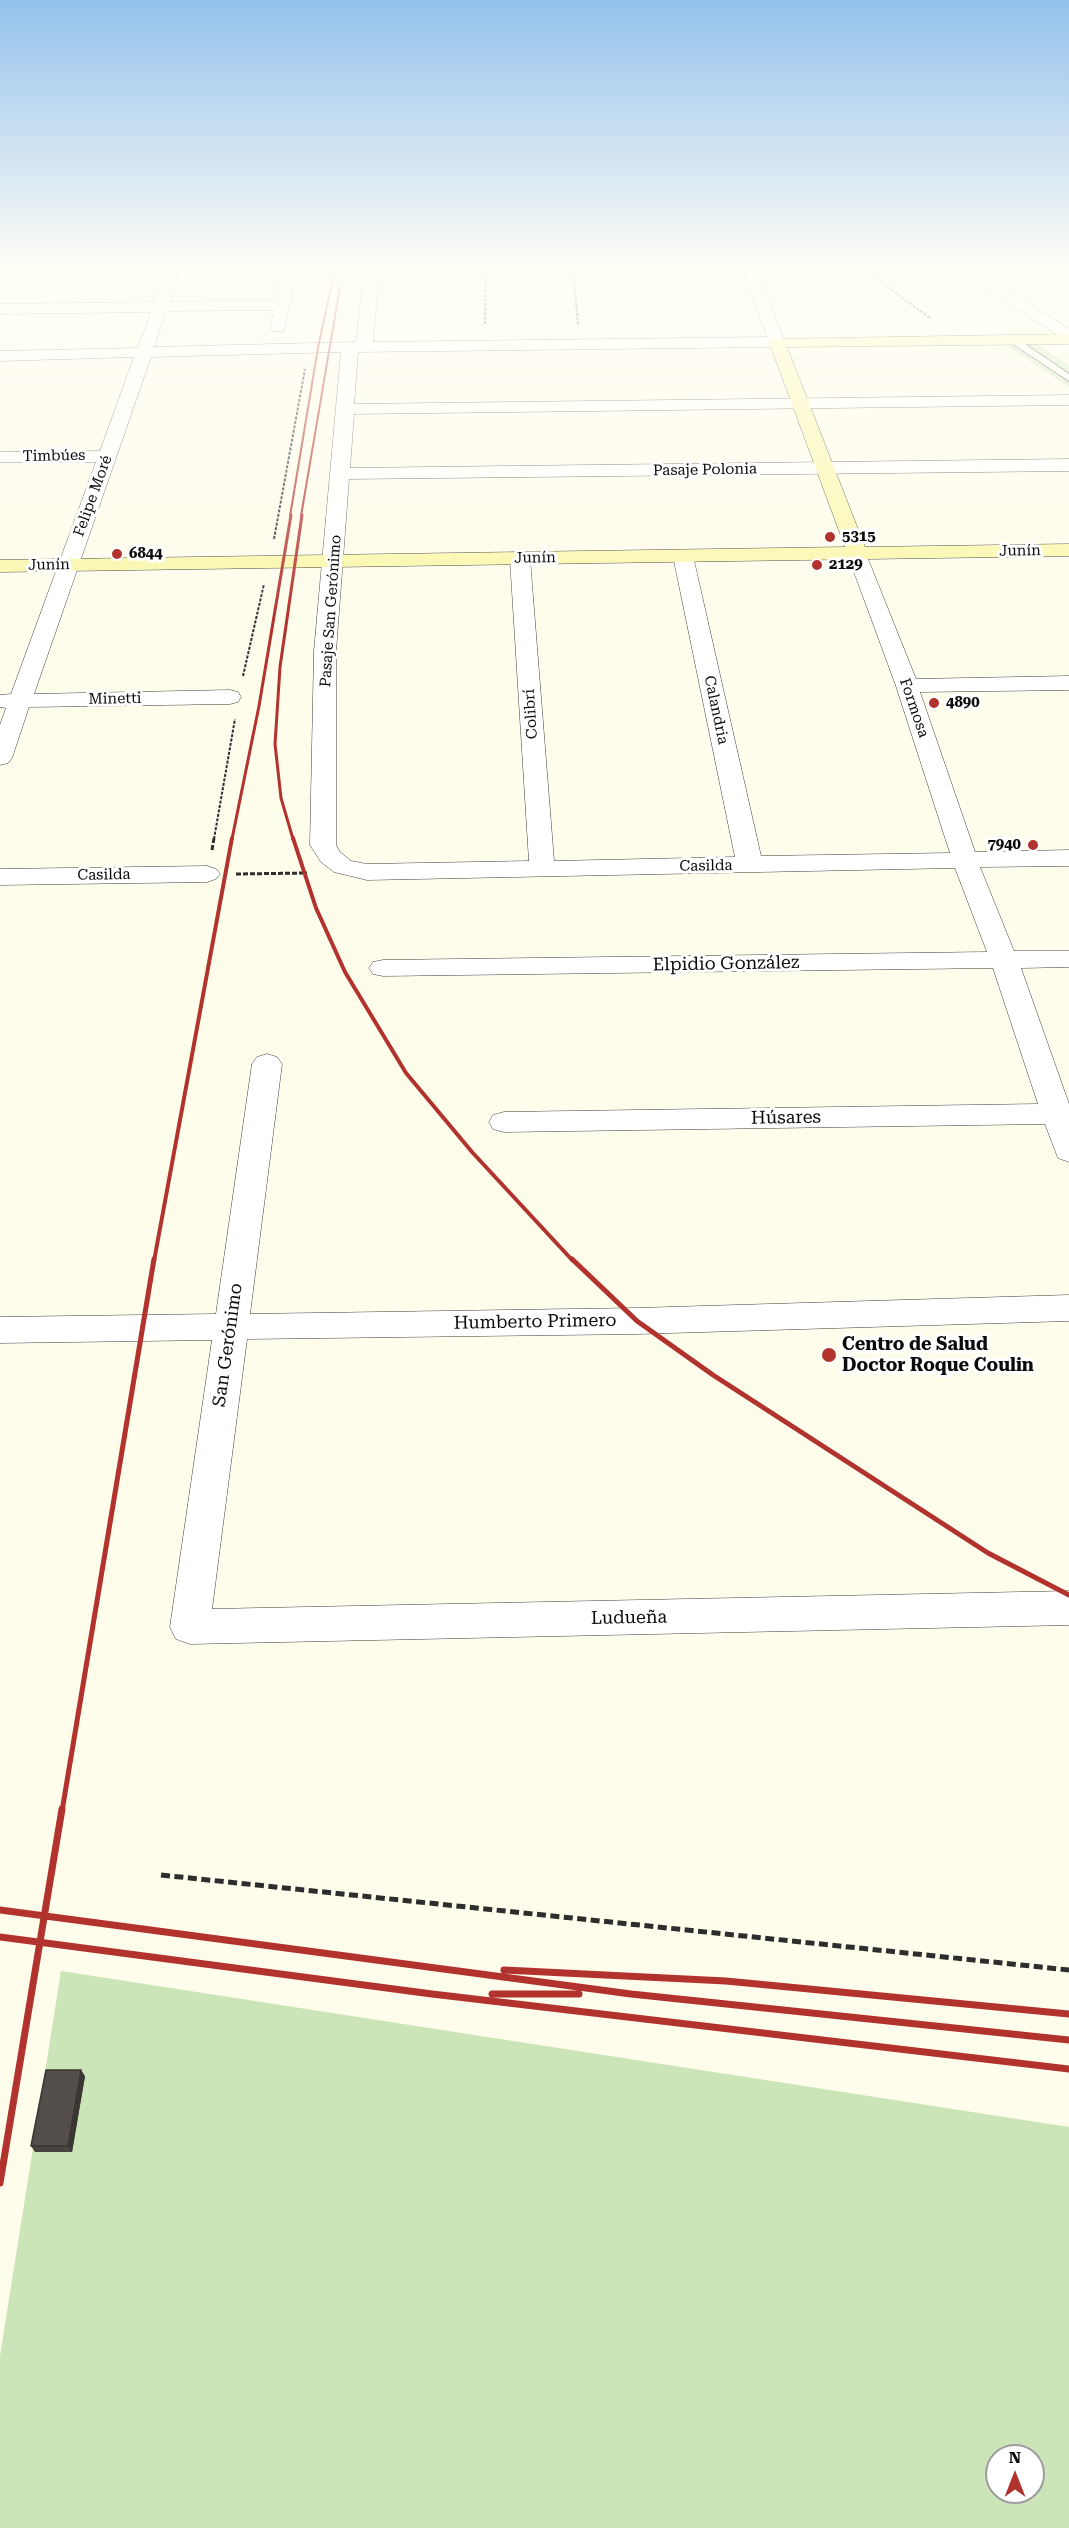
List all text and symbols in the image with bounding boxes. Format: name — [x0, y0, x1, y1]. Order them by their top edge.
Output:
street label: Timbúes — [23, 446, 85, 466]
street label: Felipe Moré — [70, 453, 116, 539]
street label: Pasaje Polonia — [653, 460, 757, 480]
place label: 5315 — [842, 528, 876, 546]
marker: 5315 — [823, 530, 837, 544]
street label: Pasaje San Gerónimo — [317, 534, 345, 688]
street label: Junín — [999, 542, 1041, 560]
place label: 6844 — [129, 545, 163, 563]
marker: 6844 — [110, 547, 124, 561]
street label: Junín — [514, 549, 556, 567]
street label: Junín — [28, 556, 70, 574]
place label: 2129 — [829, 556, 863, 574]
marker: 2129 — [810, 558, 824, 572]
street label: Calandria — [700, 674, 732, 746]
street label: Formosa — [895, 676, 933, 740]
street label: Colibrí — [520, 688, 542, 740]
street label: Minetti — [88, 690, 142, 708]
place label: 4890 — [946, 694, 980, 712]
marker: 4890 — [927, 696, 941, 710]
place label: 7940 — [987, 836, 1021, 854]
marker: 7940 — [1026, 838, 1040, 852]
street label: Casilda — [679, 857, 733, 875]
street label: Casilda — [77, 866, 131, 884]
street label: Elpidio González — [653, 952, 799, 976]
street label: Húsares — [751, 1107, 821, 1129]
street label: San Gerónimo — [209, 1282, 247, 1408]
street label: Humberto Primero — [453, 1310, 617, 1334]
place label: Centro de Salud Doctor Roque Coulin — [842, 1334, 1034, 1376]
marker: Centro de Salud Doctor Roque Coulin — [820, 1346, 838, 1364]
street label: Ludueña — [591, 1607, 667, 1629]
north arrow — [985, 2444, 1045, 2504]
text: N — [1009, 2448, 1021, 2467]

